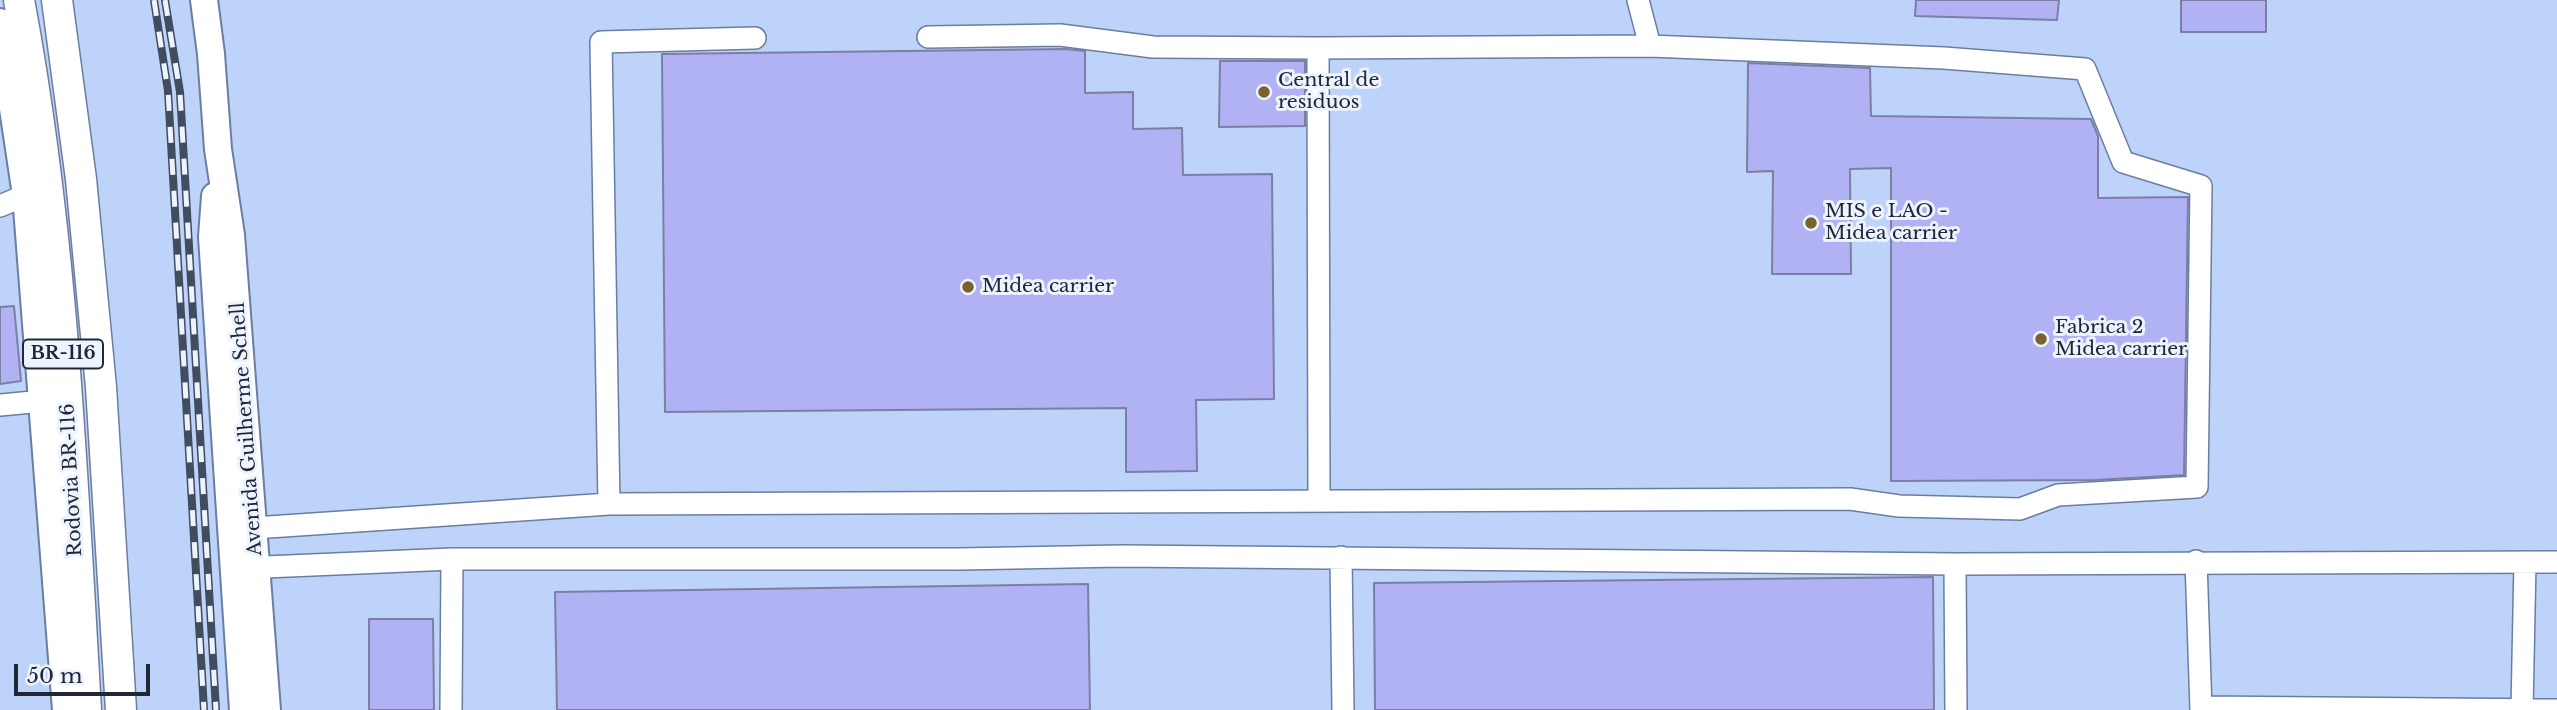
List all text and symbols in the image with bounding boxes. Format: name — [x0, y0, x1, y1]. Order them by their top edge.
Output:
place label: Central de residuos — [1278, 70, 1379, 114]
marker: Central de residuos — [1256, 84, 1272, 100]
place label: MIS e LAO - Midea carrier — [1825, 201, 1957, 245]
marker: MIS e LAO - Midea carrier — [1803, 215, 1819, 231]
place label: Midea carrier — [982, 276, 1114, 298]
marker: Midea carrier — [960, 279, 976, 295]
street label: Avenida Guilherme Schell — [227, 301, 267, 557]
place label: Fabrica 2 Midea carrier — [2055, 317, 2187, 361]
marker: Fabrica 2 Midea carrier — [2033, 331, 2049, 347]
road number: BR-116 — [23, 340, 103, 368]
street label: Rodovia BR-116 — [57, 403, 87, 557]
scale bar — [18, 650, 154, 694]
text: 50 m — [27, 663, 82, 689]

